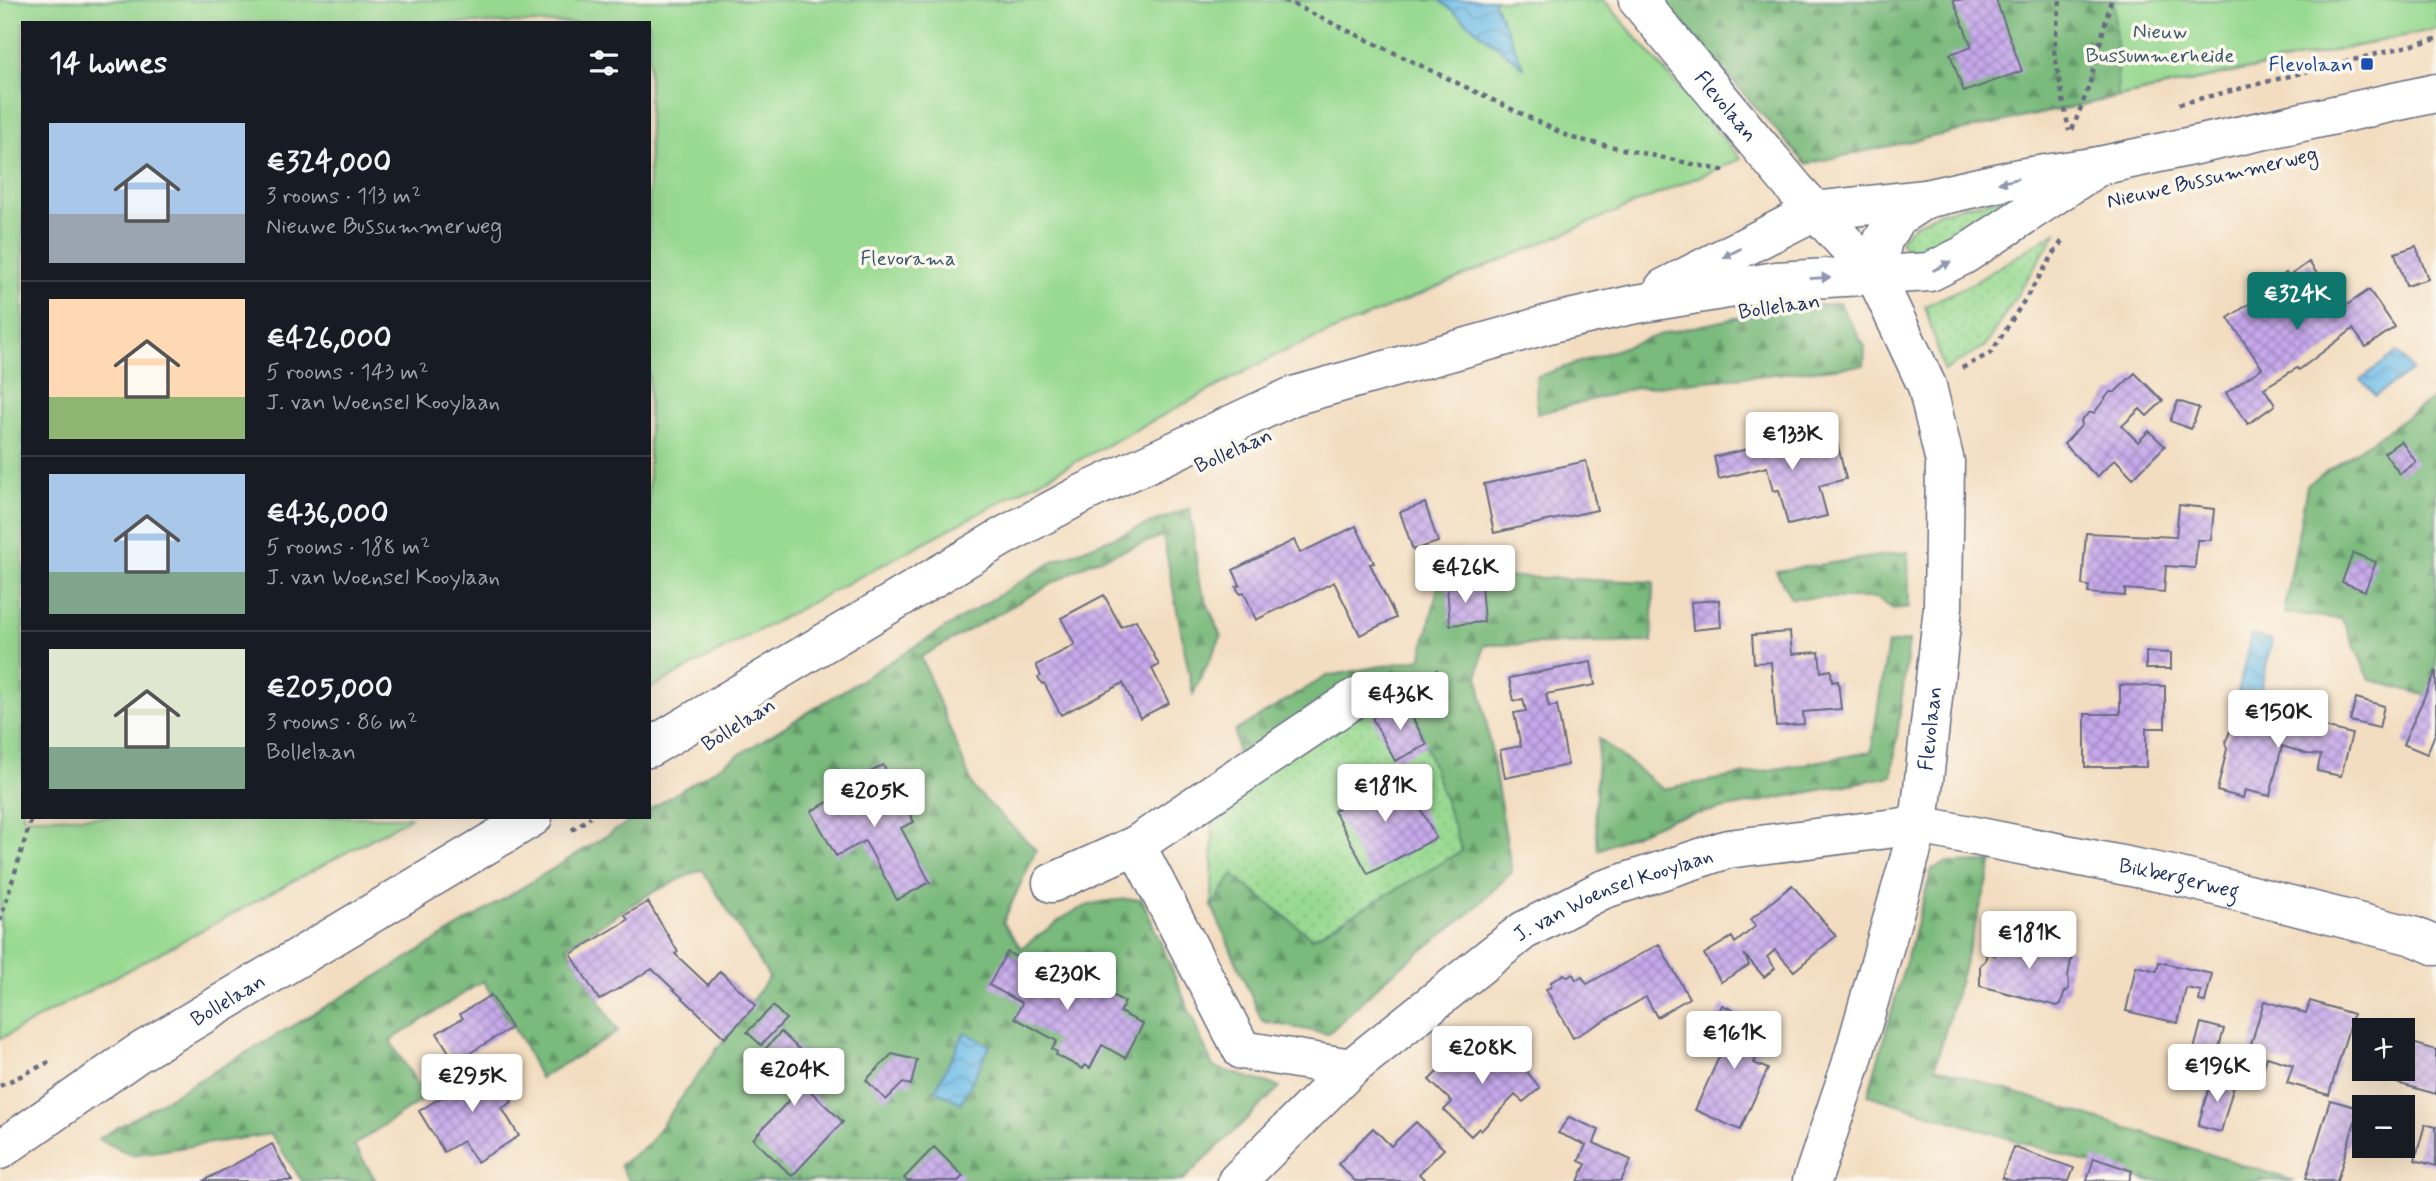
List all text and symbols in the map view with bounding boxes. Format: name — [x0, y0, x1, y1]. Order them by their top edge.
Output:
park label: Nieuw Bussummerheide — [2085, 18, 2235, 70]
text: 14 homes — [49, 44, 167, 83]
icon: filters — [585, 44, 623, 82]
place label: Flevolaan — [2269, 51, 2353, 79]
marker: Flevolaan — [2359, 56, 2375, 72]
street label: Flevolaan — [1688, 65, 1763, 148]
street label: Nieuwe Bussummerweg — [2104, 140, 2321, 217]
text: €324,000 — [266, 143, 391, 182]
icon: home — [105, 151, 189, 235]
one-way arrow — [1996, 175, 2018, 186]
text: 3 rooms · 113 m² — [266, 182, 421, 212]
text: Nieuwe Bussummerweg — [266, 212, 502, 242]
park label: Flevorama — [860, 245, 956, 273]
one-way arrow — [1722, 248, 1742, 259]
one-way arrow — [1932, 260, 1952, 271]
pin: €324K — [2248, 272, 2346, 332]
one-way arrow — [1809, 273, 1831, 284]
text: €324K — [2263, 280, 2331, 310]
street label: Bollelaan — [1737, 287, 1822, 327]
text: €426,000 — [266, 319, 392, 358]
icon: home — [105, 327, 189, 411]
text: 5 rooms · 143 m² — [266, 358, 429, 388]
text: J. van Woensel Kooylaan — [266, 388, 500, 418]
pin: €133K — [1743, 412, 1841, 472]
text: €133K — [1762, 420, 1822, 450]
street label: Bollelaan — [1190, 421, 1277, 480]
text: €436,000 — [266, 494, 388, 533]
icon: home — [105, 502, 189, 586]
text: 5 rooms · 188 m² — [266, 533, 430, 563]
pin: €426K — [1416, 546, 1514, 605]
text: €426K — [1431, 553, 1499, 583]
text: J. van Woensel Kooylaan — [266, 563, 500, 593]
text: €205,000 — [266, 669, 393, 708]
pin: €436K — [1351, 672, 1449, 732]
icon: home — [105, 677, 189, 761]
text: €436K — [1367, 680, 1433, 710]
street label: Flevolaan — [1912, 685, 1949, 772]
pin: €150K — [2229, 690, 2327, 750]
street label: Bollelaan — [696, 691, 781, 758]
text: €150K — [2244, 698, 2312, 728]
text: 3 rooms · 86 m² — [266, 708, 417, 738]
text: Bollelaan — [266, 738, 356, 768]
pin: €181K — [1336, 764, 1434, 824]
pin: €205K — [825, 770, 923, 829]
text: €181K — [1353, 772, 1417, 802]
text: €205K — [840, 777, 908, 807]
street label: J. van Woensel Kooylaan — [1508, 842, 1717, 949]
street label: Bikbergerweg — [2116, 852, 2242, 908]
pin: €181K — [1980, 912, 2078, 971]
text: €181K — [1997, 919, 2061, 949]
pin: €230K — [1018, 953, 1116, 1012]
text: €230K — [1034, 960, 1100, 990]
street label: Bollelaan — [186, 967, 271, 1034]
pin: €161K — [1685, 1012, 1783, 1071]
map controls — [2352, 1018, 2415, 1158]
button: + — [2352, 1018, 2415, 1081]
text: €161K — [1702, 1019, 1766, 1049]
pin: €208K — [1433, 1026, 1531, 1086]
text: €208K — [1448, 1034, 1516, 1064]
pin: €196K — [2168, 1044, 2266, 1104]
pin: €204K — [745, 1048, 843, 1108]
text: €196K — [2184, 1052, 2250, 1082]
pin: €295K — [423, 1054, 521, 1114]
text: €204K — [759, 1056, 829, 1086]
text: €295K — [437, 1062, 507, 1092]
button: − — [2352, 1095, 2415, 1158]

